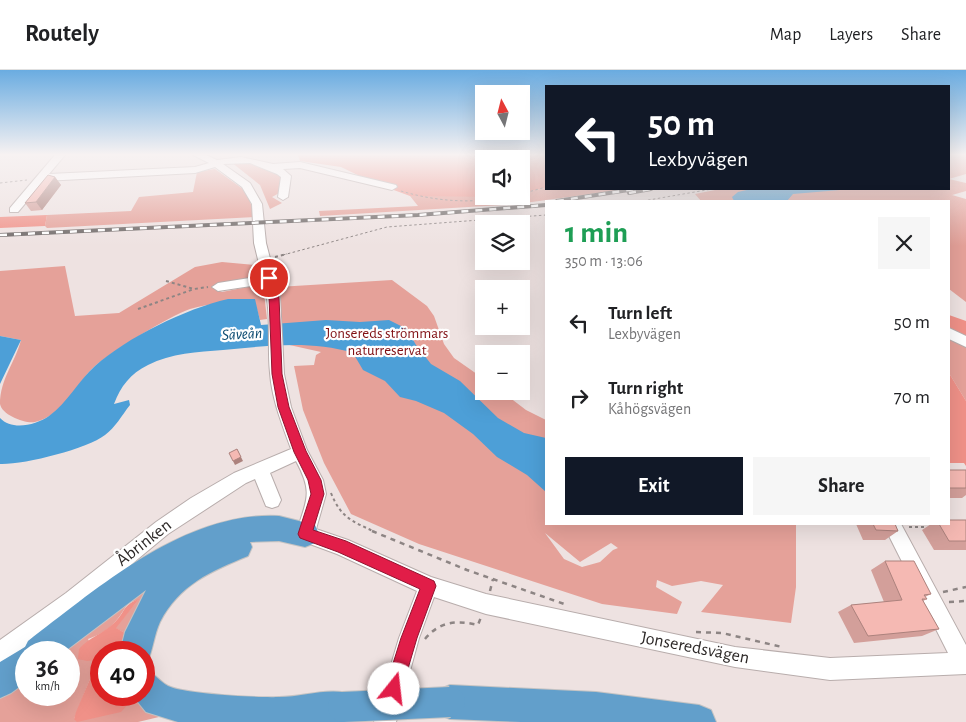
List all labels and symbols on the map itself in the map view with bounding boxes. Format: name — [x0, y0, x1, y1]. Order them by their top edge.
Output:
north arrow — [475, 85, 530, 140]
pin — [248, 257, 290, 299]
water label: Säveån — [221, 325, 263, 343]
park label: Jonsereds strömmars naturreservat — [326, 326, 448, 358]
street label: Åbrinken — [111, 514, 175, 570]
street label: Jonseredsvägen — [639, 629, 751, 667]
speed limit sign: 40 — [90, 641, 155, 706]
position arrow — [367, 662, 419, 714]

